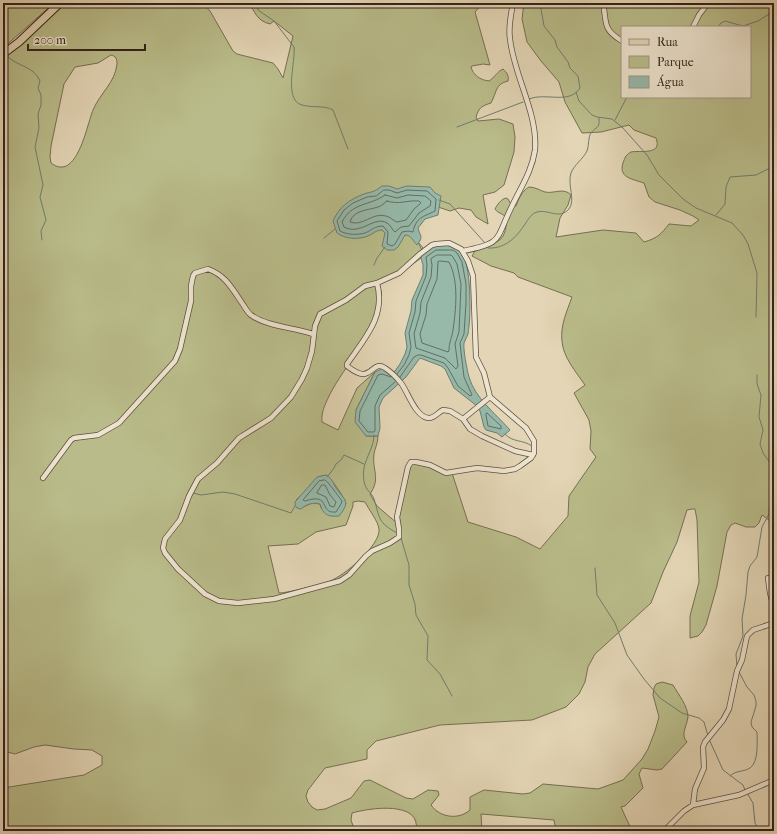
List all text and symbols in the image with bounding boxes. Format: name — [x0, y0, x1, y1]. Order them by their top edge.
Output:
scale bar — [28, 26, 145, 52]
legend — [621, 26, 751, 98]
text: 200 m — [34, 33, 66, 47]
text: Rua — [657, 35, 678, 49]
text: Parque — [657, 55, 694, 69]
text: Água — [656, 74, 684, 89]

